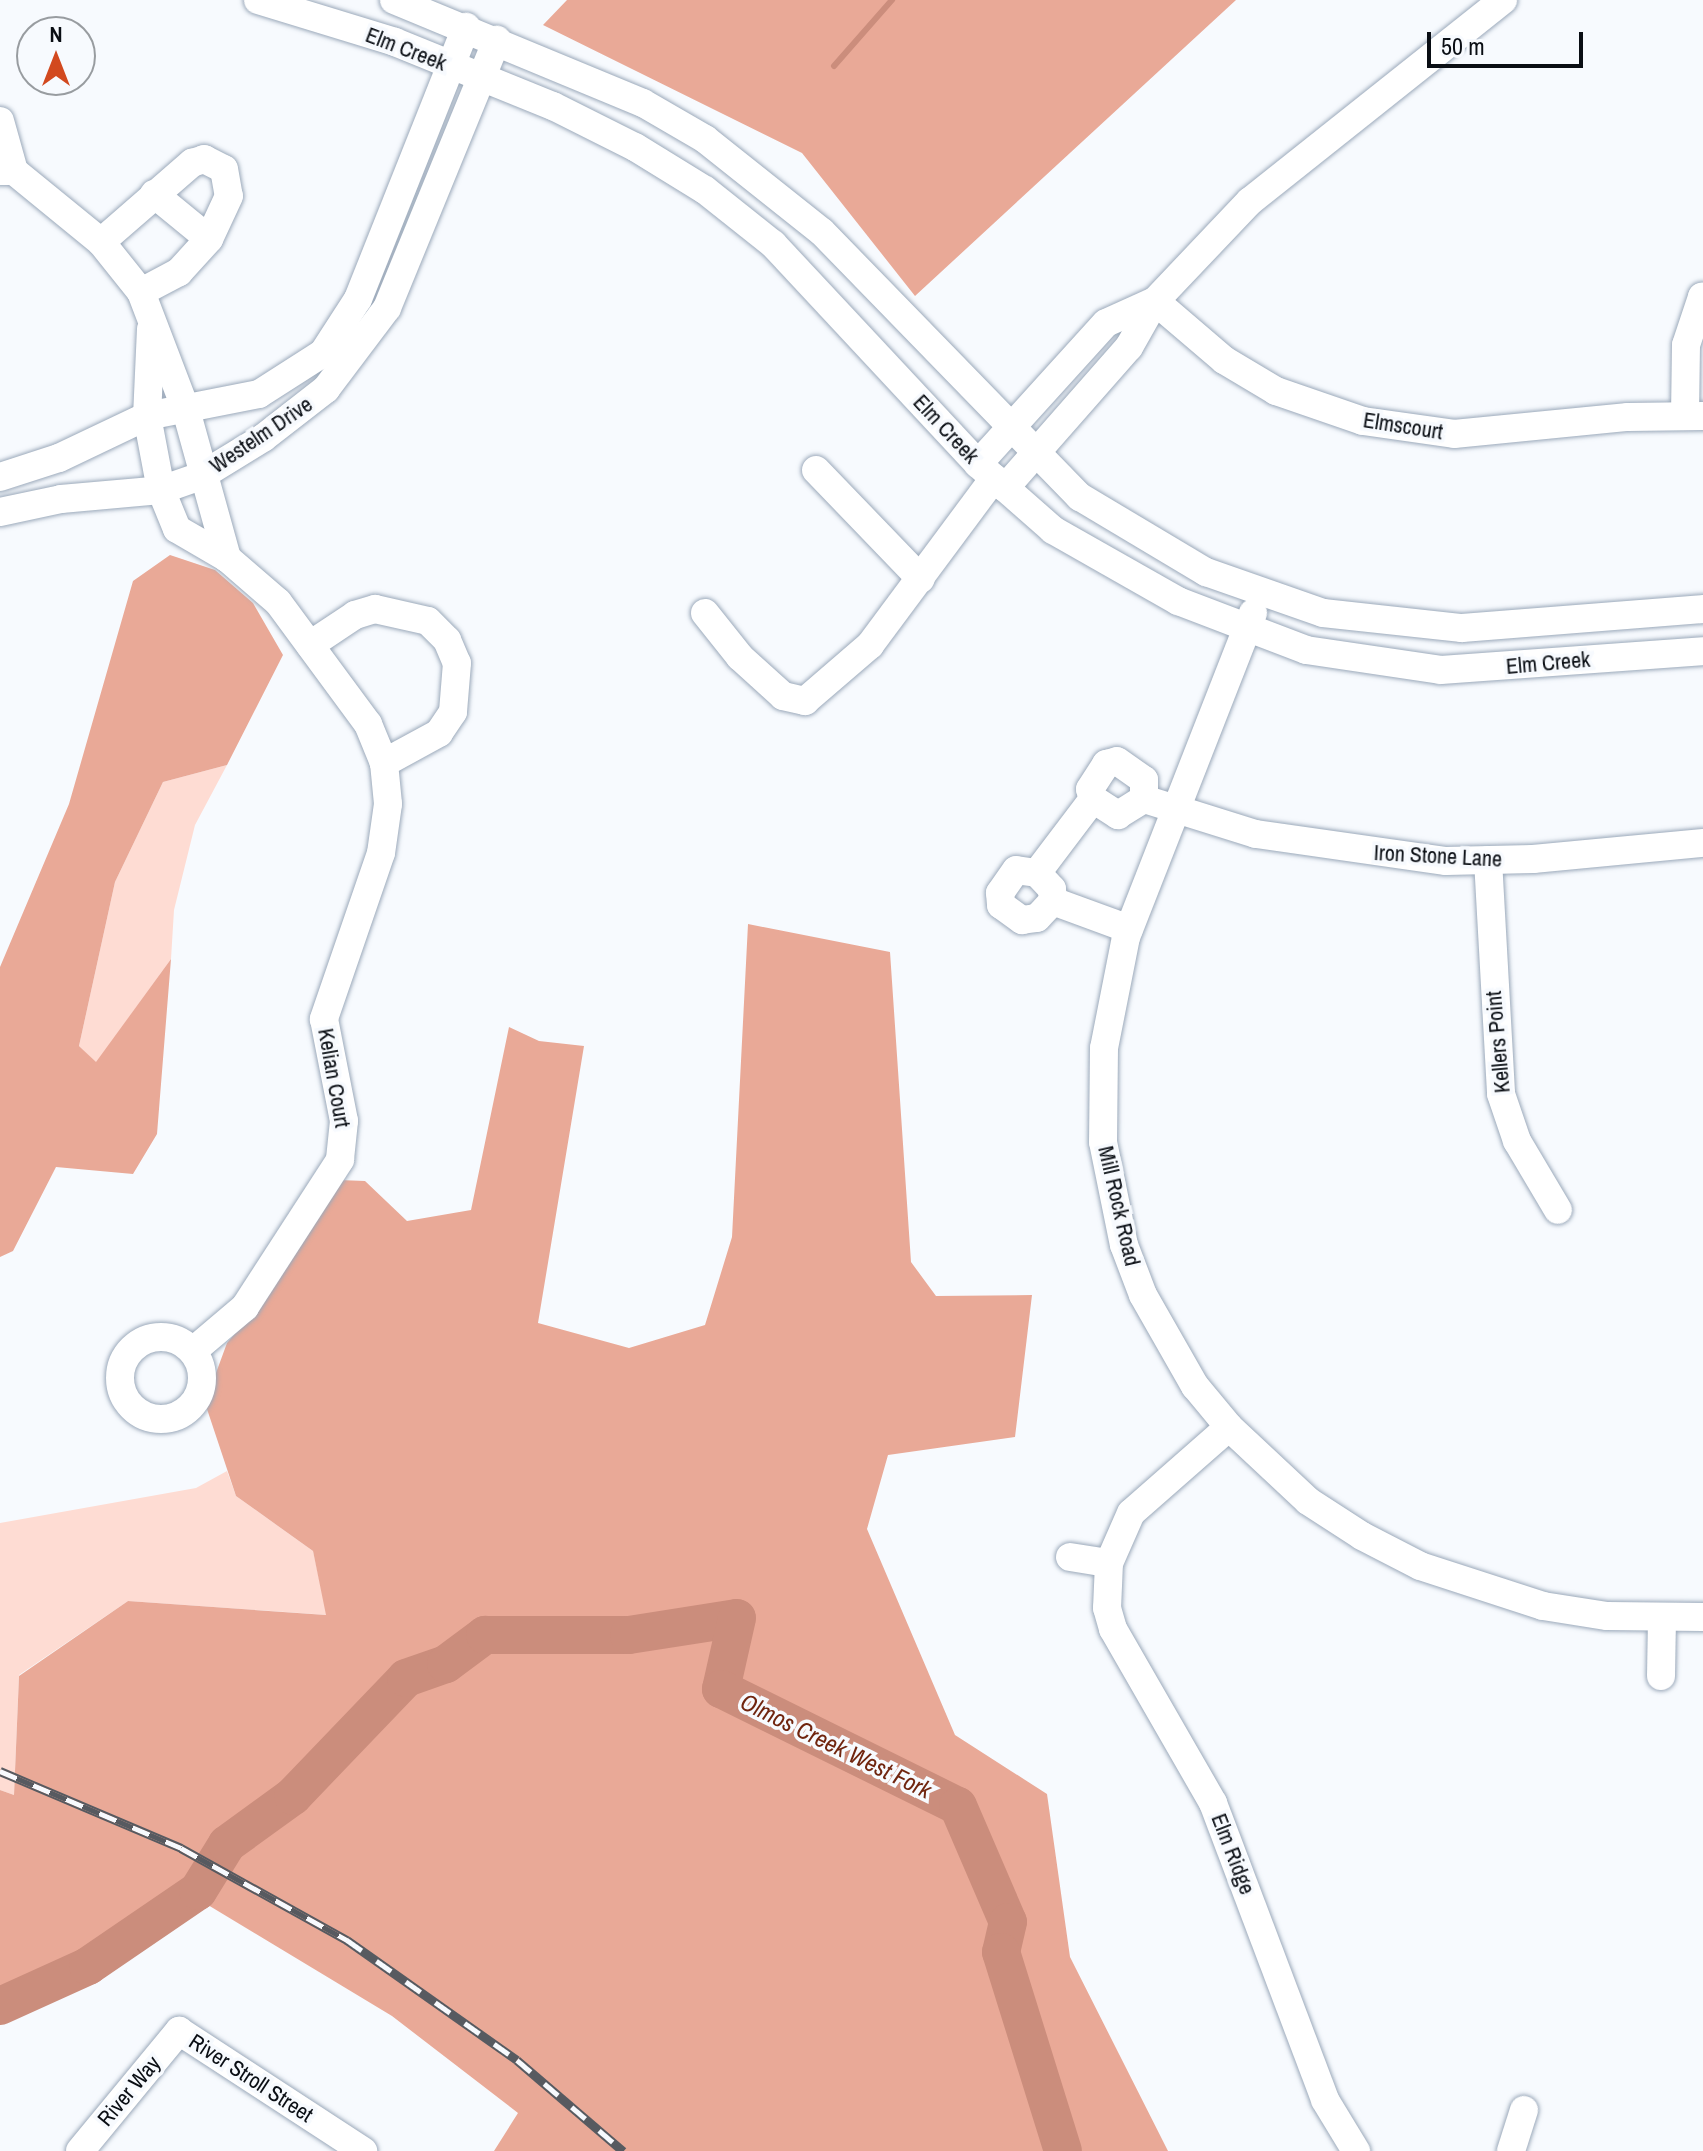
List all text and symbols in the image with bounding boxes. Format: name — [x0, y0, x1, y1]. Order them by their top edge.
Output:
north arrow — [16, 16, 96, 96]
scale bar — [1431, 16, 1587, 66]
text: N — [49, 19, 63, 49]
street label: Elm Creek — [362, 22, 450, 76]
text: 50 m — [1441, 30, 1485, 62]
street label: Elm Creek — [908, 389, 984, 469]
street label: Westelm Drive — [205, 391, 317, 479]
street label: Elmscourt — [1361, 407, 1445, 445]
street label: Elm Creek — [1505, 646, 1591, 680]
street label: Iron Stone Lane — [1373, 839, 1503, 873]
street label: Kellers Point — [1480, 990, 1516, 1094]
street label: Kelian Court — [312, 1026, 356, 1130]
street label: Mill Rock Road — [1092, 1143, 1146, 1269]
water label: Olmos Creek West Fork — [736, 1687, 936, 1805]
street label: Elm Ridge — [1206, 1810, 1260, 1898]
street label: River Stroll Street — [184, 2028, 318, 2128]
street label: River Way — [92, 2051, 166, 2131]

